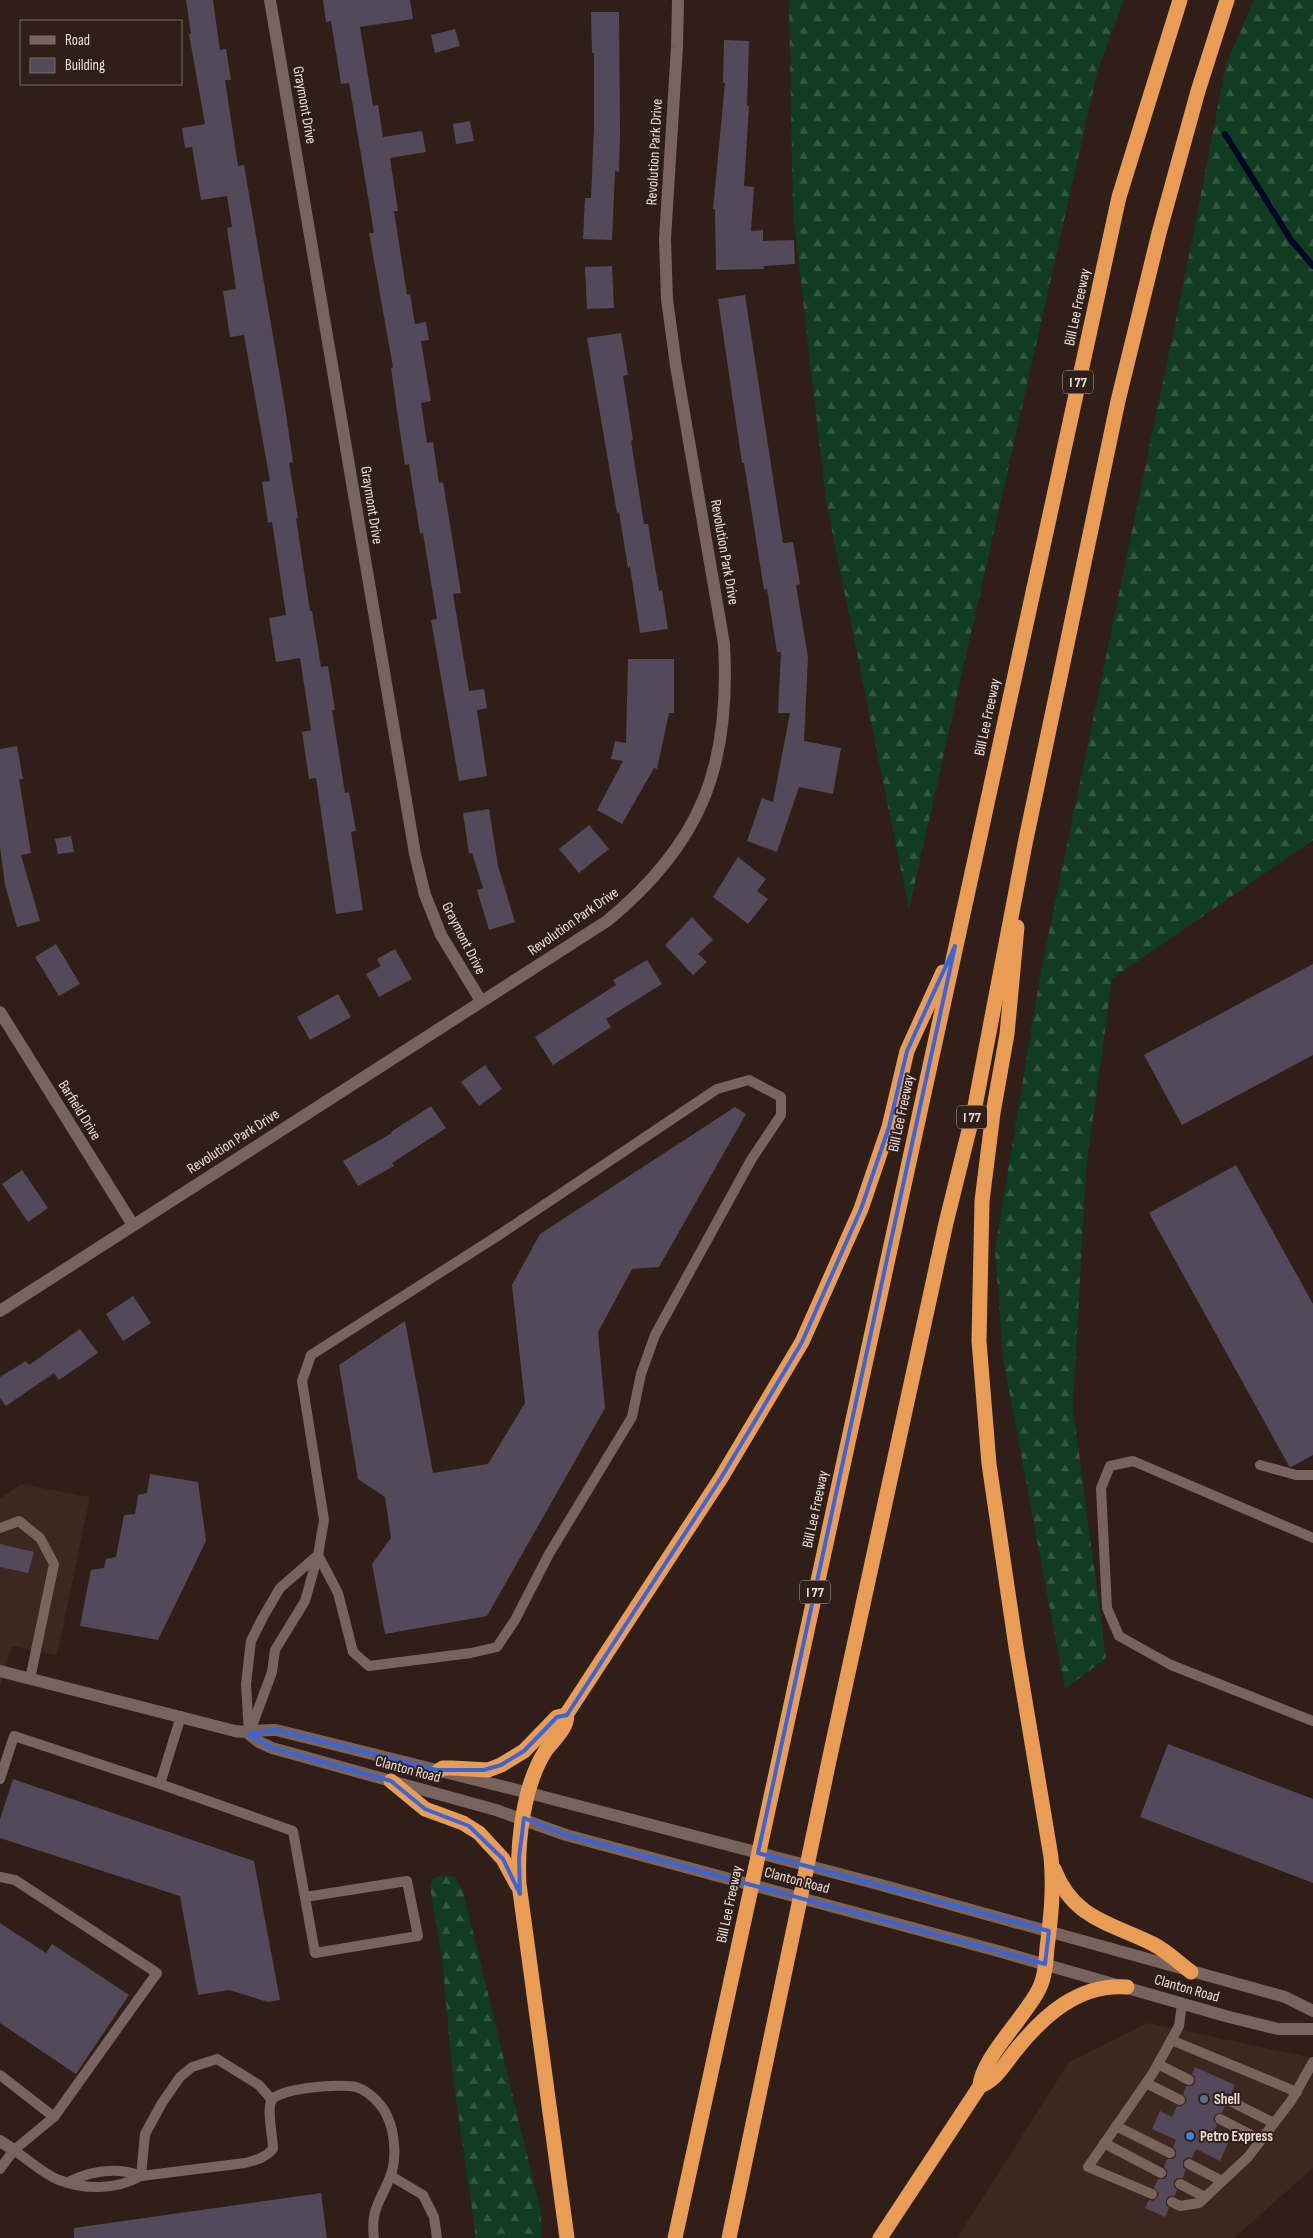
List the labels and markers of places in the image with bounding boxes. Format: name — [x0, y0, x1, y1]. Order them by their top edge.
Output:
place label: Shell — [1214, 2090, 1240, 2109]
marker: Shell — [1198, 2093, 1210, 2105]
place label: Petro Express — [1200, 2127, 1273, 2146]
marker: Petro Express — [1184, 2130, 1196, 2142]

